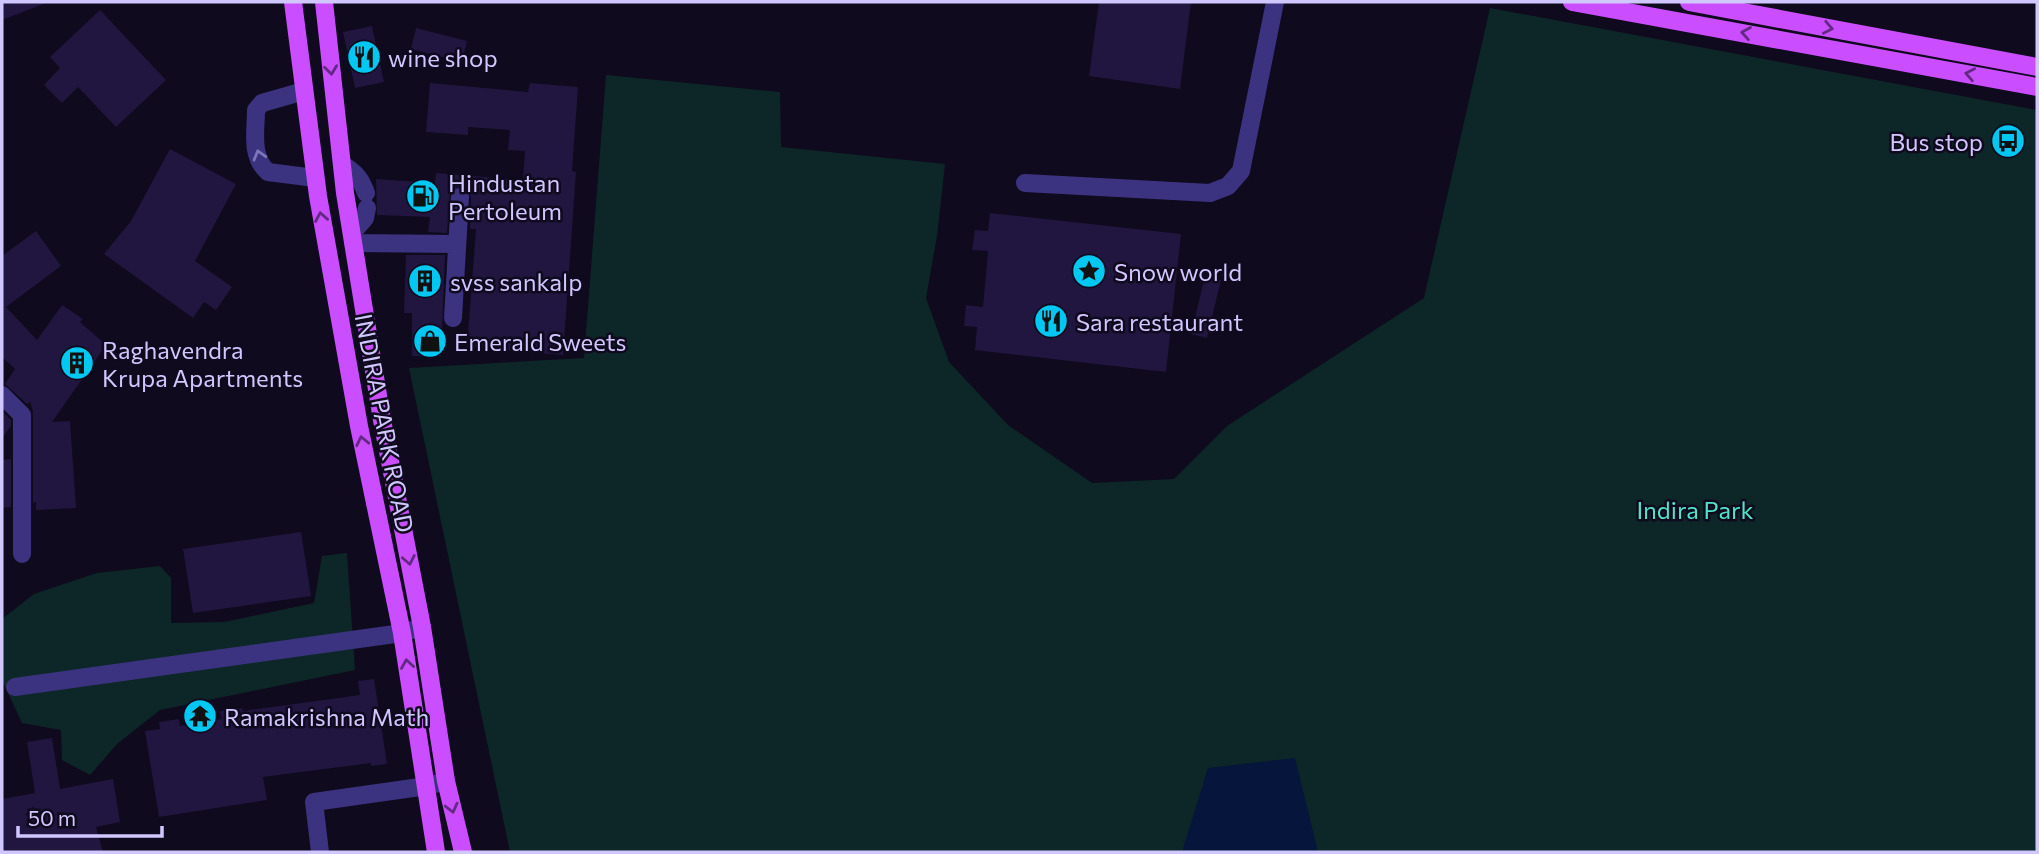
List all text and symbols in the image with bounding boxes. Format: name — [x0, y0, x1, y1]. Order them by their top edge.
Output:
one-way arrow — [1822, 20, 1834, 35]
one-way arrow — [1740, 26, 1752, 41]
restaurant icon: wine shop — [345, 38, 383, 76]
place label: wine shop — [388, 43, 498, 72]
one-way arrow — [324, 64, 339, 75]
one-way arrow — [1964, 67, 1976, 82]
bus stop icon: Bus stop — [1989, 122, 2027, 160]
place label: Bus stop — [1890, 127, 1983, 156]
one-way arrow — [252, 150, 267, 162]
place label: Hindustan Pertoleum — [448, 168, 562, 225]
fuel station icon: Hindustan Pertoleum — [404, 177, 442, 215]
one-way arrow — [315, 211, 330, 223]
place icon: Snow world — [1070, 252, 1108, 290]
place label: Snow world — [1114, 257, 1242, 286]
building icon: svss sankalp — [406, 262, 444, 300]
place label: svss sankalp — [450, 267, 582, 296]
restaurant icon: Sara restaurant — [1032, 302, 1070, 340]
place label: Sara restaurant — [1076, 307, 1243, 336]
street label: INDIRA PARK ROAD — [350, 311, 420, 535]
shop icon: Emerald Sweets — [411, 322, 449, 360]
place label: Emerald Sweets — [454, 327, 627, 356]
place label: Raghavendra Krupa Apartments — [102, 335, 303, 392]
building icon: Raghavendra Krupa Apartments — [58, 344, 96, 382]
one-way arrow — [356, 435, 371, 447]
park label: Indira Park — [1636, 495, 1754, 524]
one-way arrow — [401, 554, 416, 566]
one-way arrow — [400, 658, 415, 670]
temple icon: Ramakrishna Math — [181, 697, 219, 735]
place label: Ramakrishna Math — [224, 702, 429, 731]
scale bar — [18, 794, 161, 838]
one-way arrow — [444, 802, 458, 814]
text: 50 m — [28, 805, 76, 830]

